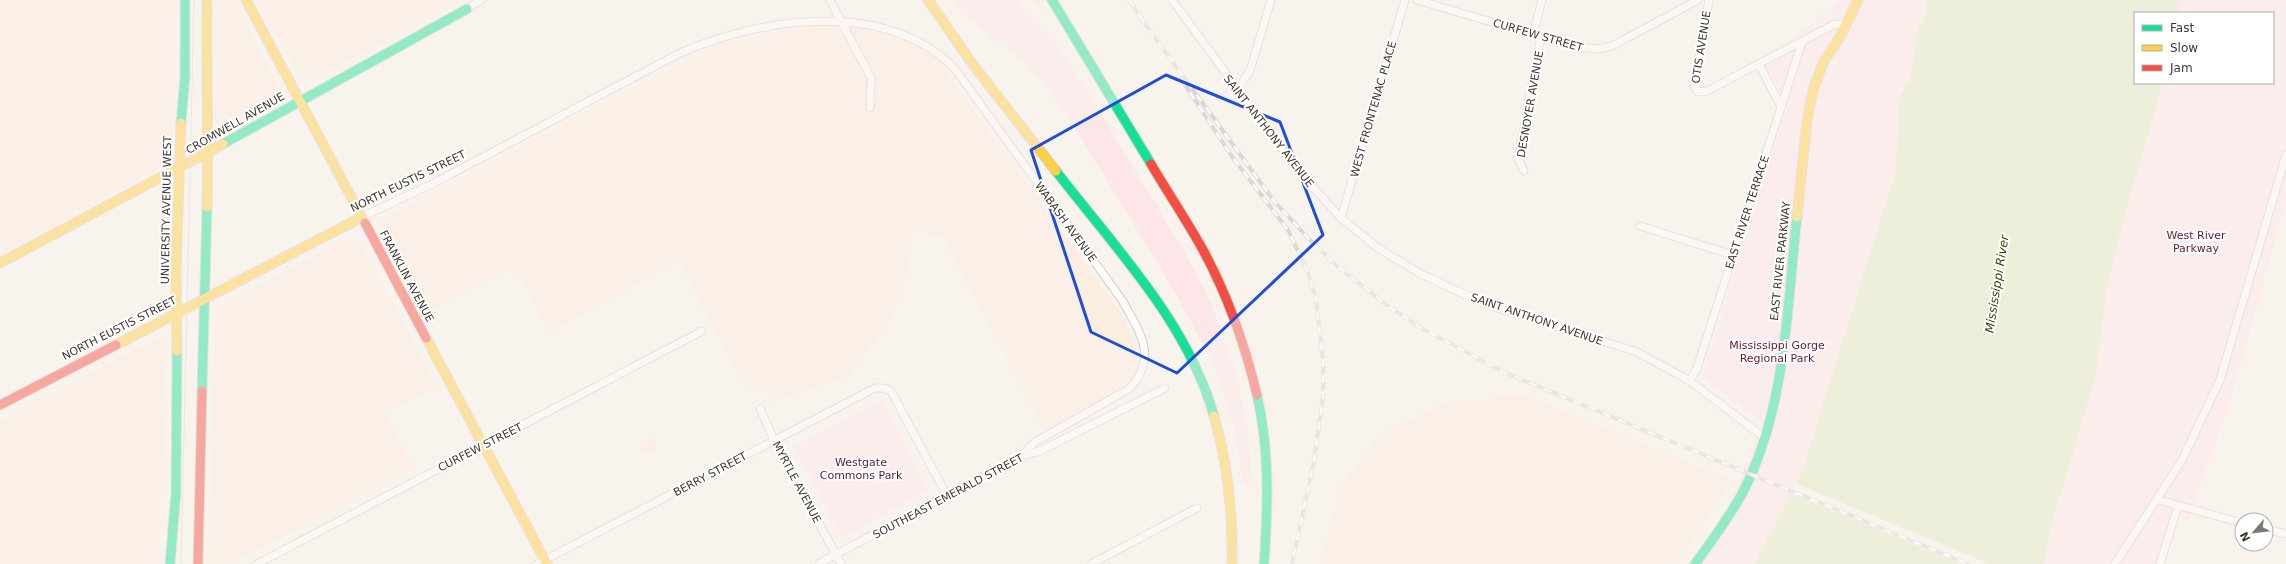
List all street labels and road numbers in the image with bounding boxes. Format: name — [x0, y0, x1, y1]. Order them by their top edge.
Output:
street label: OTIS AVENUE — [1689, 10, 1714, 84]
street label: CURFEW STREET — [1491, 16, 1585, 55]
street label: WEST FRONTENAC PLACE — [1348, 39, 1399, 179]
street label: DESNOYER AVENUE — [1515, 50, 1546, 158]
street label: SAINT ANTHONY AVENUE — [1221, 73, 1316, 190]
street label: CROMWELL AVENUE — [184, 90, 287, 157]
street label: UNIVERSITY AVENUE WEST — [159, 135, 174, 284]
street label: NORTH EUSTIS STREET — [348, 148, 468, 215]
street label: EAST RIVER TERRACE — [1723, 154, 1772, 271]
street label: WABASH AVENUE — [1032, 180, 1099, 265]
street label: EAST RIVER PARKWAY — [1768, 201, 1793, 321]
street label: FRANKLIN AVENUE — [377, 228, 436, 324]
street label: SAINT ANTHONY AVENUE — [1469, 291, 1605, 348]
street label: NORTH EUSTIS STREET — [60, 294, 179, 363]
street label: CURFEW STREET — [436, 420, 525, 474]
street label: MYRTLE AVENUE — [769, 439, 824, 525]
street label: BERRY STREET — [671, 449, 749, 499]
street label: SOUTHEAST EMERALD STREET — [871, 451, 1026, 542]

